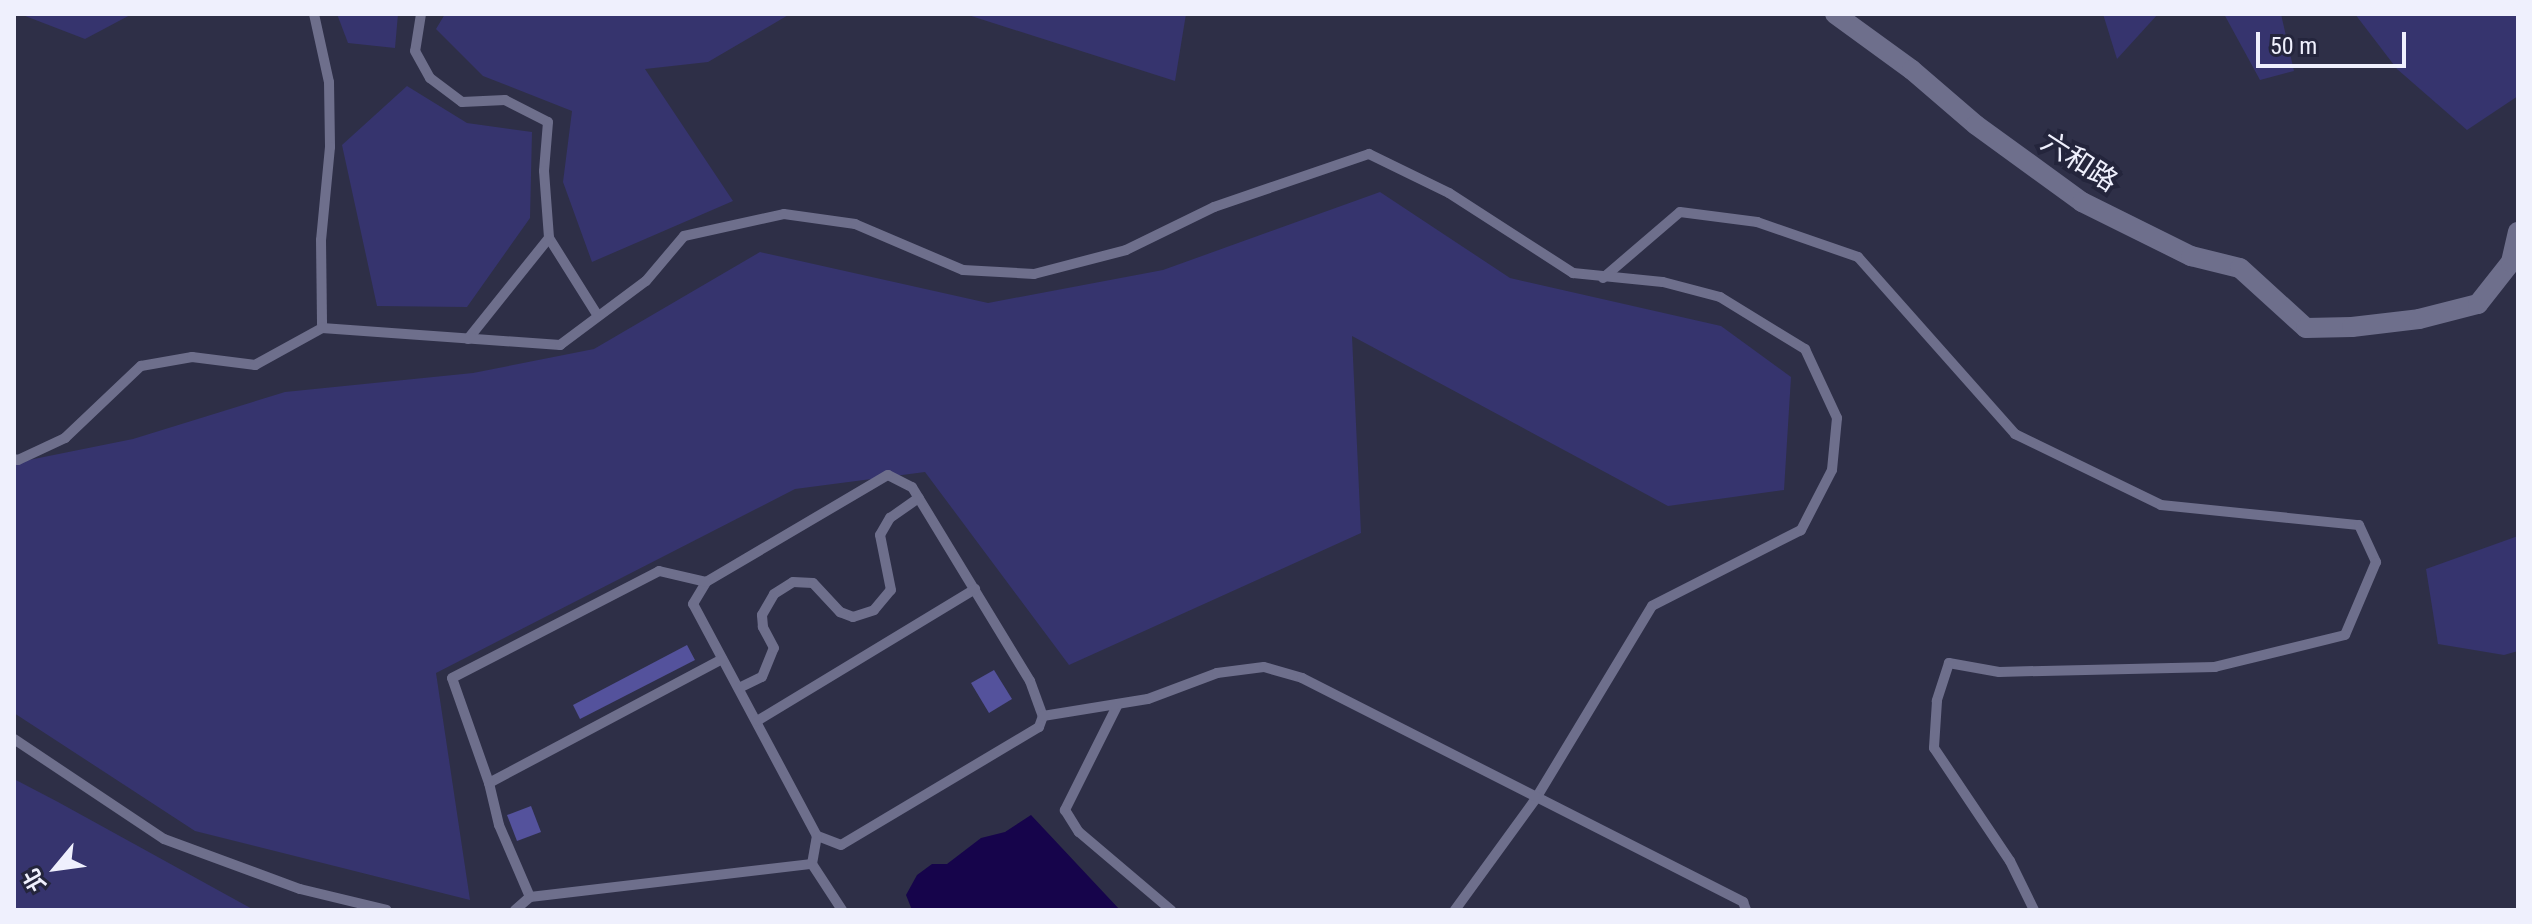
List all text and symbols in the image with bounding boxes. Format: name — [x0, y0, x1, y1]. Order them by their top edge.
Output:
scale bar — [2260, 16, 2410, 66]
text: 50 m — [2270, 32, 2317, 60]
street label: 六和路 — [2035, 125, 2123, 199]
north arrow — [16, 828, 96, 908]
text: 北 — [18, 864, 51, 896]

